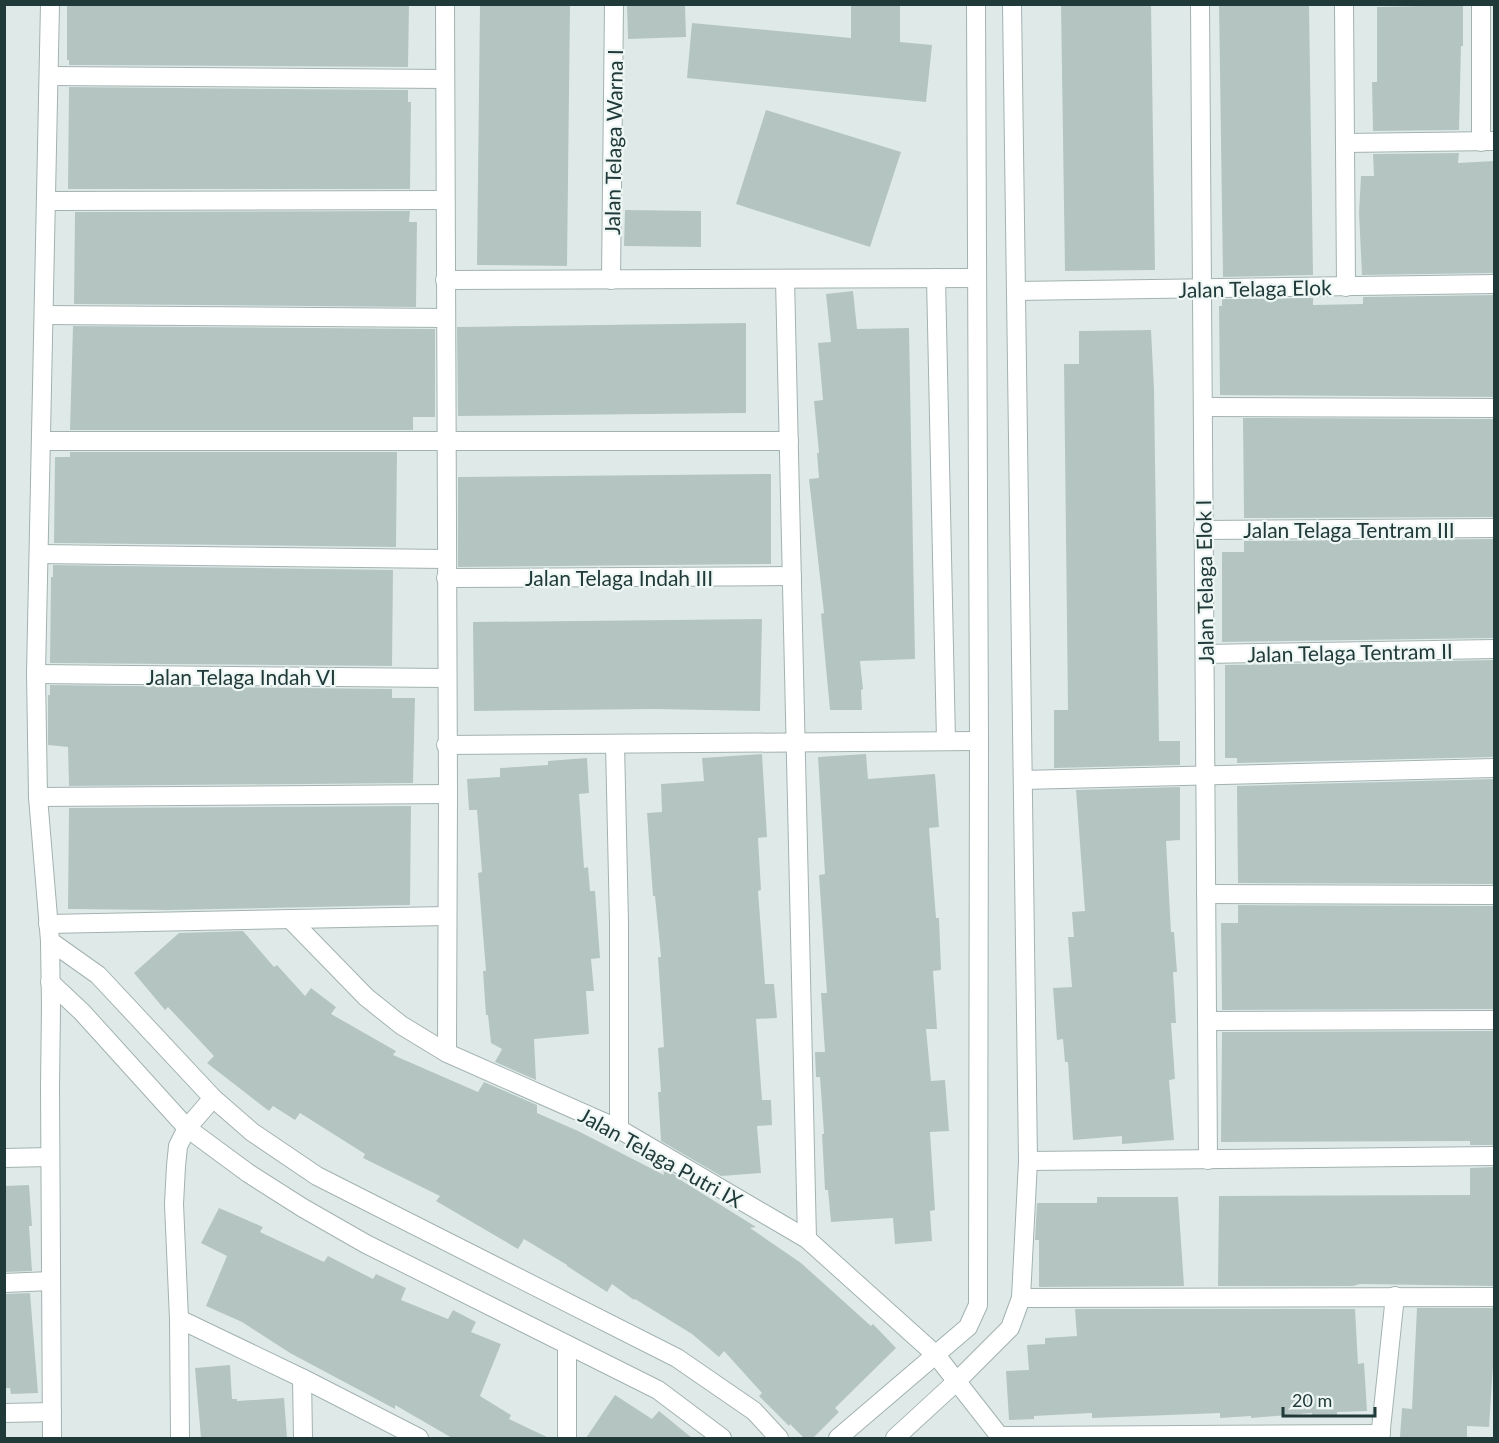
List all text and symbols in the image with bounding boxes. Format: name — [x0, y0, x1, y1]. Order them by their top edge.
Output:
street label: Jalan Telaga Warna I — [599, 49, 627, 235]
street label: Jalan Telaga Elok — [1178, 274, 1332, 302]
street label: Jalan Telaga Elok I — [1190, 499, 1218, 665]
street label: Jalan Telaga Tentram III — [1243, 517, 1455, 542]
street label: Jalan Telaga Indah III — [525, 565, 713, 590]
street label: Jalan Telaga Tentram II — [1247, 638, 1453, 666]
street label: Jalan Telaga Indah VI — [146, 664, 336, 689]
street label: Jalan Telaga Putri IX — [575, 1102, 747, 1213]
scale bar — [1283, 1380, 1374, 1418]
text: 20 m — [1292, 1389, 1332, 1411]

